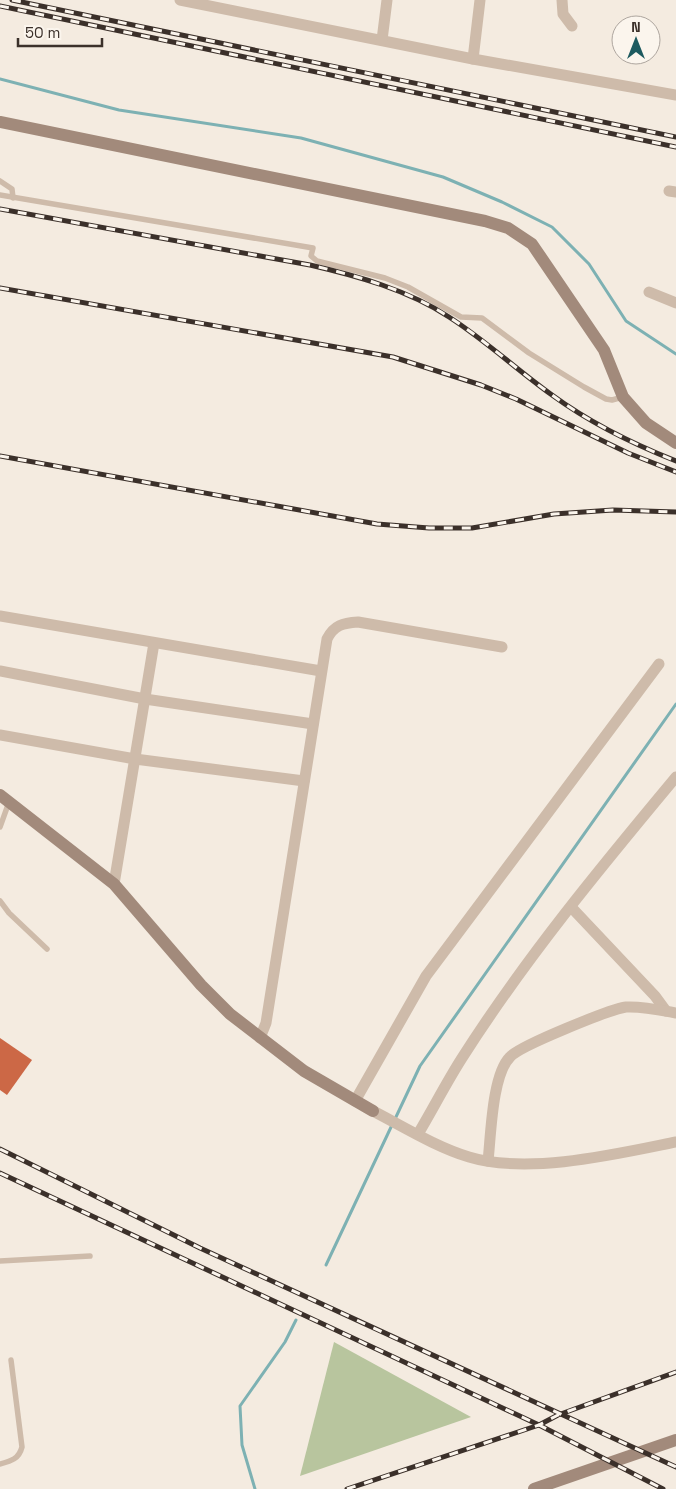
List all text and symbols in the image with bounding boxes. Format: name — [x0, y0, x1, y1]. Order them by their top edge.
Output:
scale bar — [18, 15, 101, 47]
north arrow — [611, 15, 661, 65]
text: N — [631, 18, 641, 36]
text: 50 m — [25, 23, 60, 42]

